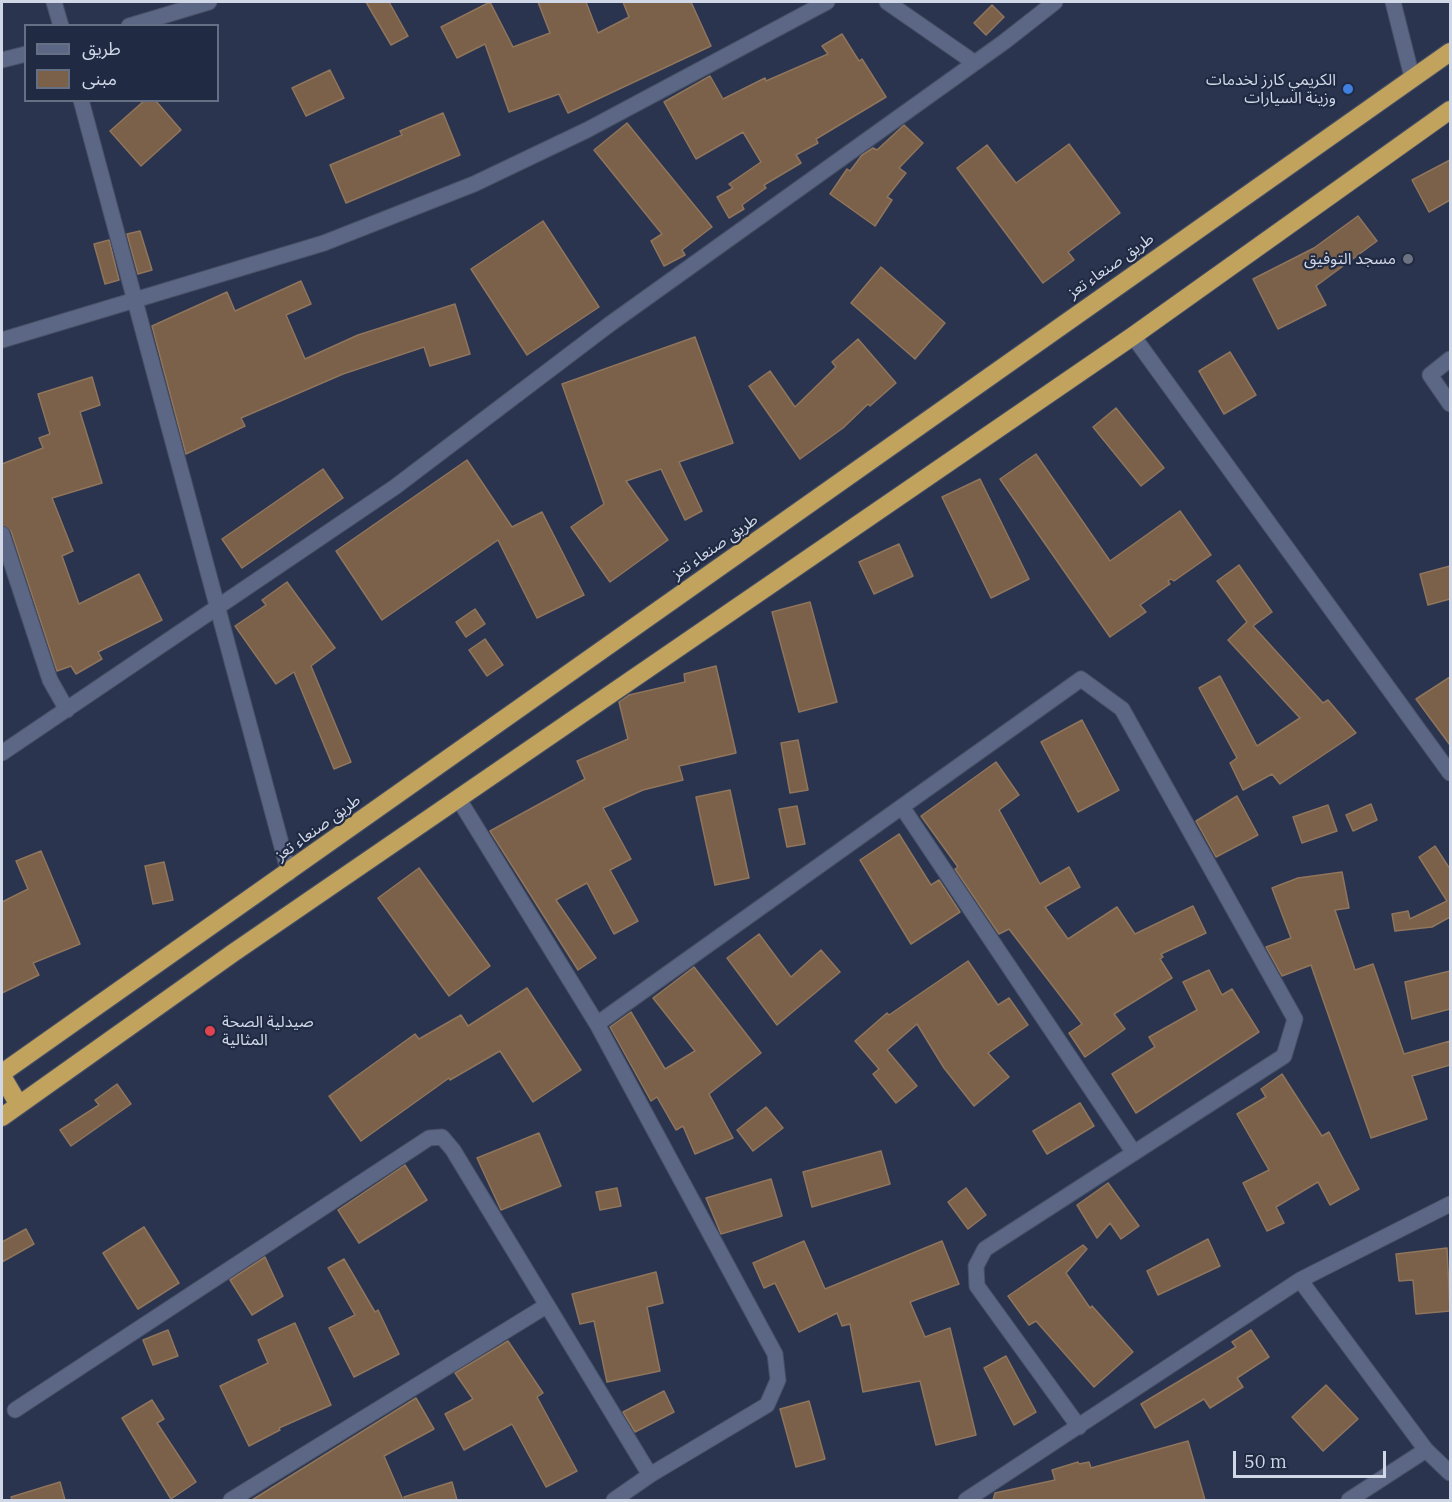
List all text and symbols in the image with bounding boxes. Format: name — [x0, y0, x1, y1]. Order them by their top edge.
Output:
legend — [24, 24, 219, 102]
text: طريق — [82, 37, 121, 60]
text: مبنى — [82, 67, 117, 90]
place label: الكريمي كارز لخدمات وزينة السيارات — [1206, 70, 1336, 108]
marker: الكريمي كارز لخدمات وزينة السيارات — [1341, 82, 1355, 96]
street label: طريق صنعاء تعز — [1064, 229, 1158, 303]
place label: مسجد التوفيق — [1304, 249, 1396, 269]
marker: مسجد التوفيق — [1401, 252, 1415, 266]
street label: طريق صنعاء تعز — [668, 510, 762, 584]
street label: طريق صنعاء تعز — [272, 791, 364, 865]
place label: صيدلية الصحة المثالية — [222, 1012, 314, 1050]
marker: صيدلية الصحة المثالية — [203, 1024, 217, 1038]
scale bar — [1236, 1439, 1389, 1477]
text: 50 m — [1244, 1450, 1287, 1473]

